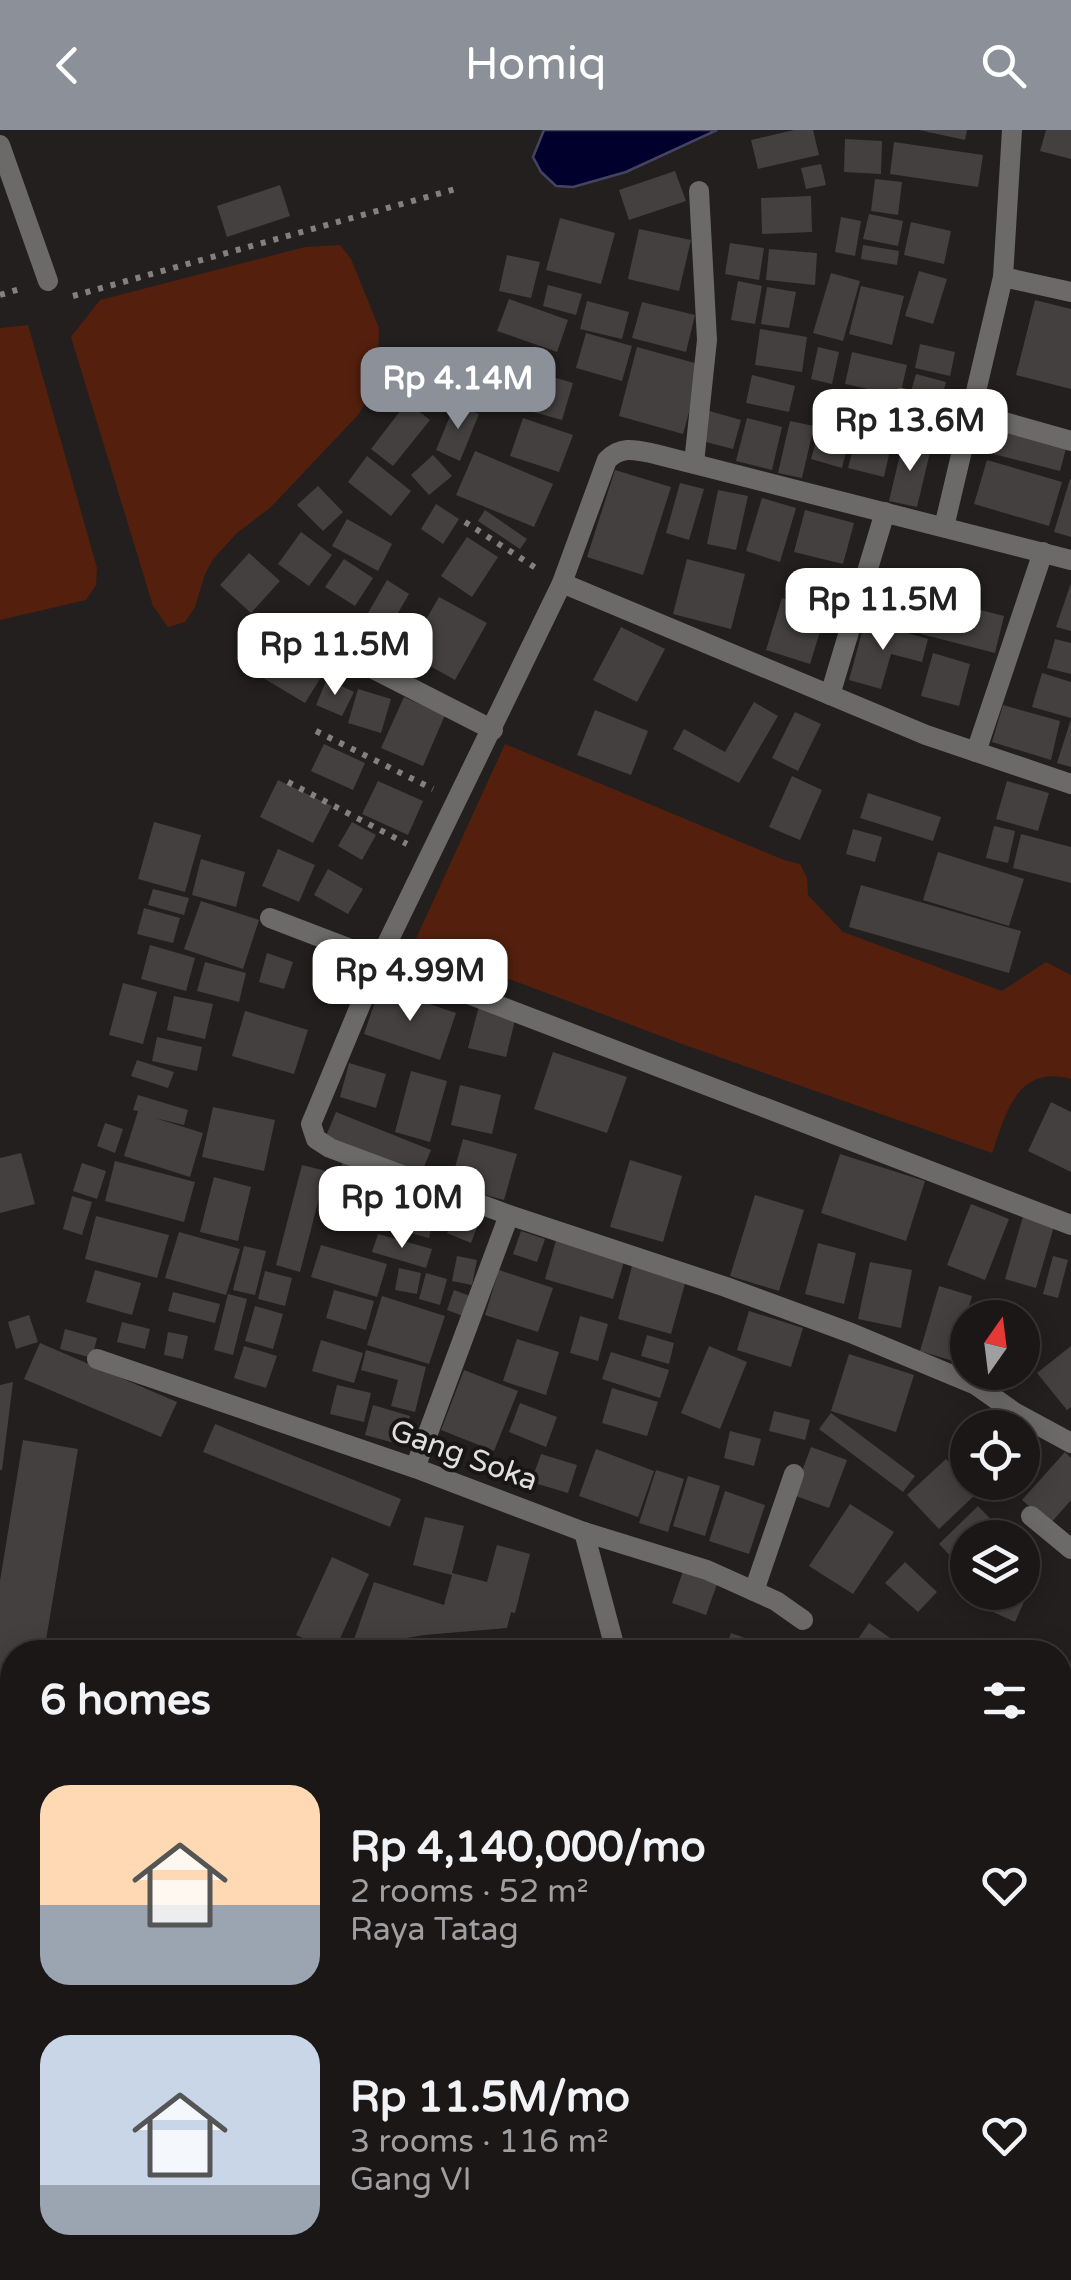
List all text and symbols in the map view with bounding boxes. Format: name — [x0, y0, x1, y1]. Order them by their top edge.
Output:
icon: back — [40, 38, 95, 93]
text: Homiq — [465, 38, 606, 92]
icon: search — [976, 38, 1031, 93]
pin: Rp 4.14M — [355, 347, 561, 432]
text: Rp 4.14M — [383, 360, 533, 398]
pin: Rp 13.6M — [807, 389, 1013, 474]
text: Rp 13.6M — [835, 402, 985, 440]
pin: Rp 11.5M — [780, 568, 986, 653]
text: Rp 11.5M — [808, 581, 958, 619]
pin: Rp 11.5M — [232, 613, 438, 698]
text: Rp 11.5M — [260, 626, 410, 664]
pin: Rp 4.99M — [307, 939, 513, 1024]
text: Rp 4.99M — [335, 952, 485, 990]
pin: Rp 10M — [321, 1166, 483, 1251]
text: Rp 10M — [341, 1179, 463, 1217]
north arrow — [950, 1300, 1040, 1390]
map controls — [950, 1300, 1040, 1610]
button: locate — [950, 1410, 1040, 1500]
street label: Gang Soka — [385, 1412, 543, 1499]
button: layers — [950, 1520, 1040, 1610]
icon: filters — [977, 1673, 1032, 1728]
text: 6 homes — [40, 1675, 211, 1726]
text: Rp 4,140,000/mo — [350, 1822, 706, 1873]
icon: home — [120, 1825, 240, 1945]
icon: heart — [977, 1858, 1032, 1913]
text: 2 rooms · 52 m² — [350, 1873, 589, 1911]
text: Raya Tatag — [350, 1911, 519, 1949]
text: Rp 11.5M/mo — [350, 2072, 630, 2123]
icon: home — [120, 2075, 240, 2195]
icon: heart — [977, 2108, 1032, 2163]
text: 3 rooms · 116 m² — [350, 2123, 609, 2161]
text: Gang VI — [350, 2161, 472, 2199]

